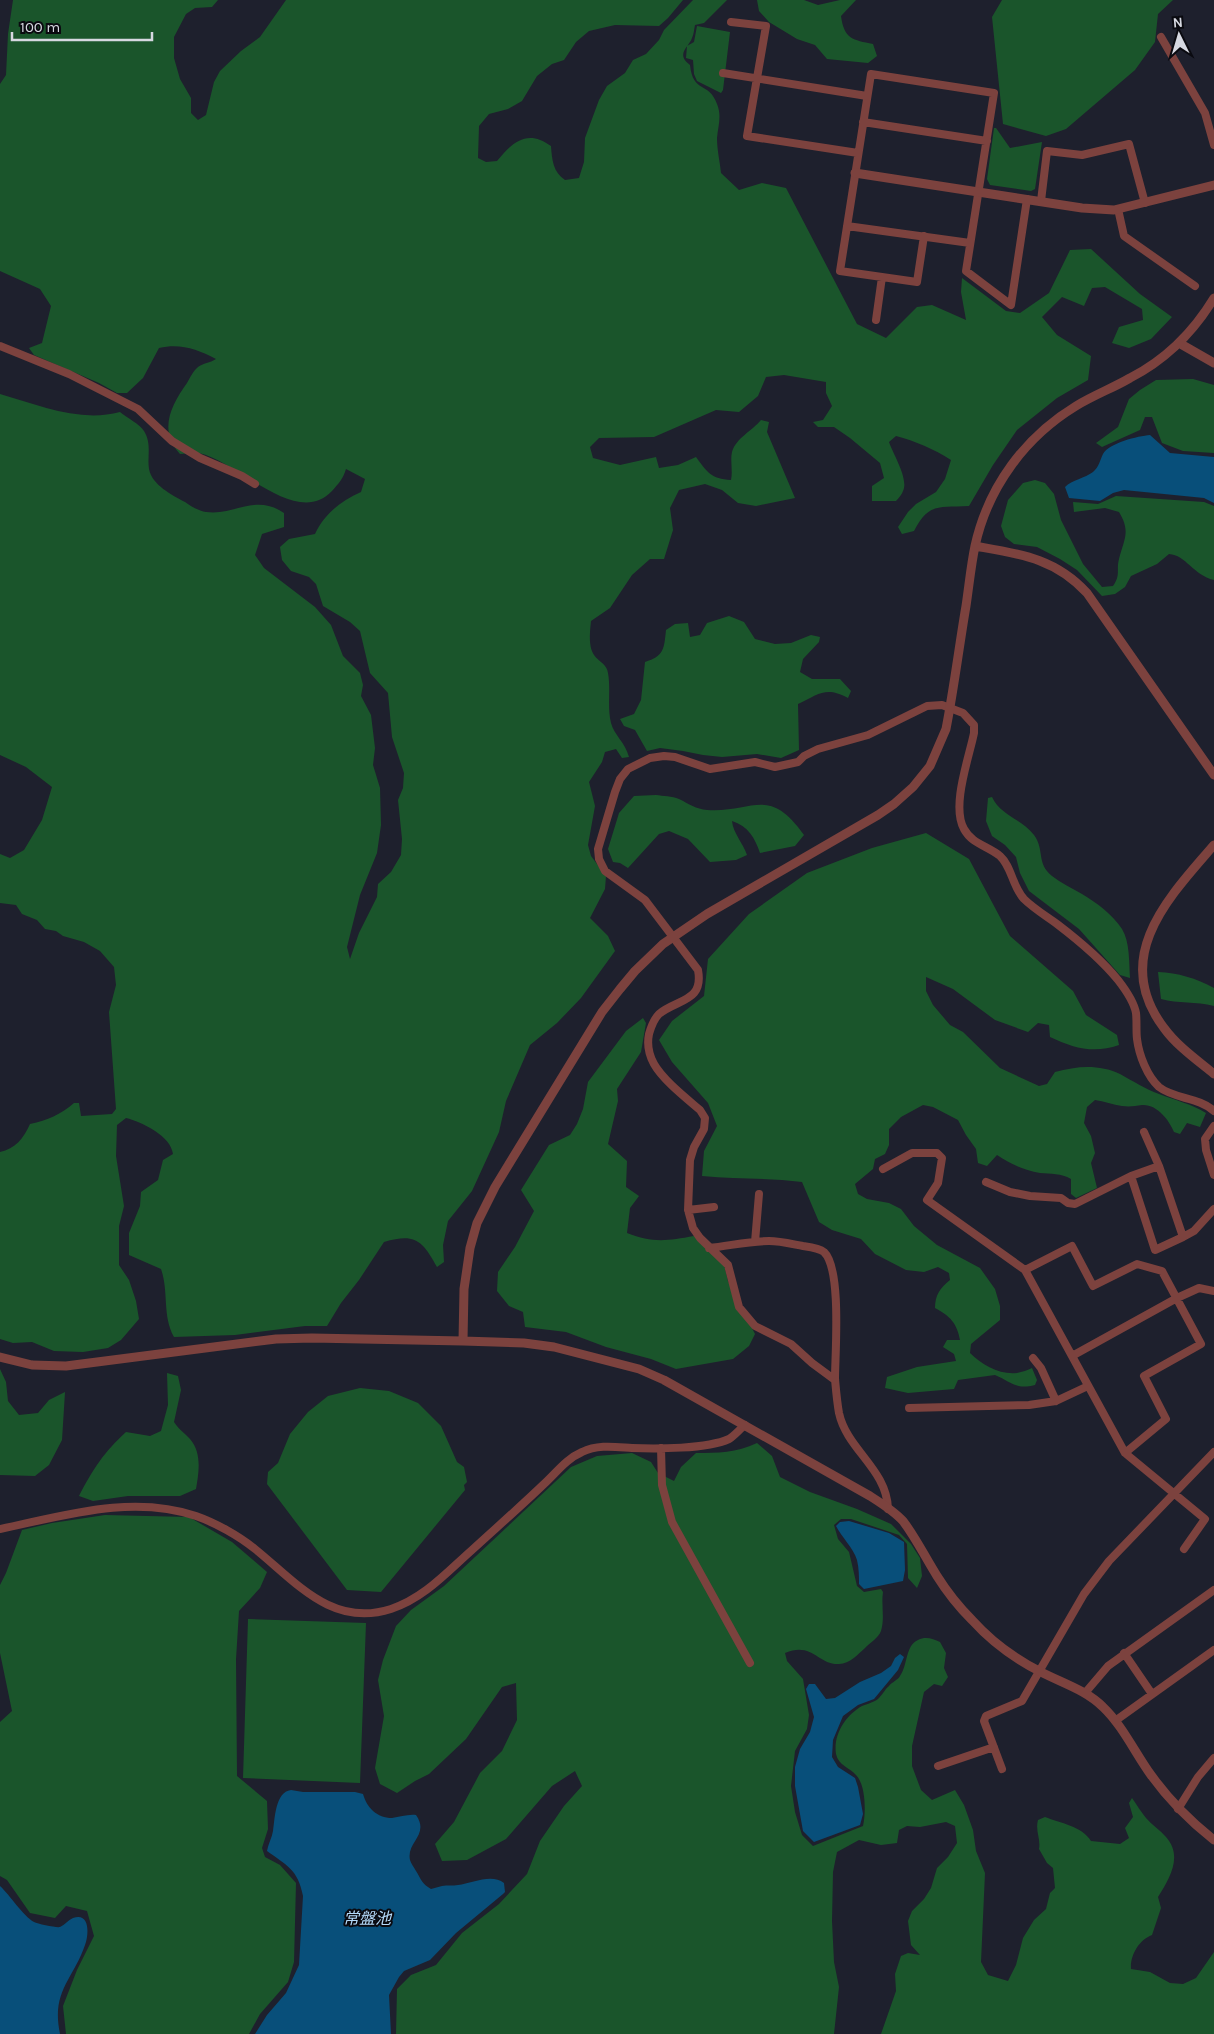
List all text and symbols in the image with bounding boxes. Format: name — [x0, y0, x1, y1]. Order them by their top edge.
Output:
scale bar — [12, 10, 152, 42]
north arrow — [1154, 10, 1204, 60]
text: N — [1172, 14, 1184, 31]
text: 100 m — [20, 18, 60, 36]
water label: 常盤池 — [343, 1909, 393, 1928]

